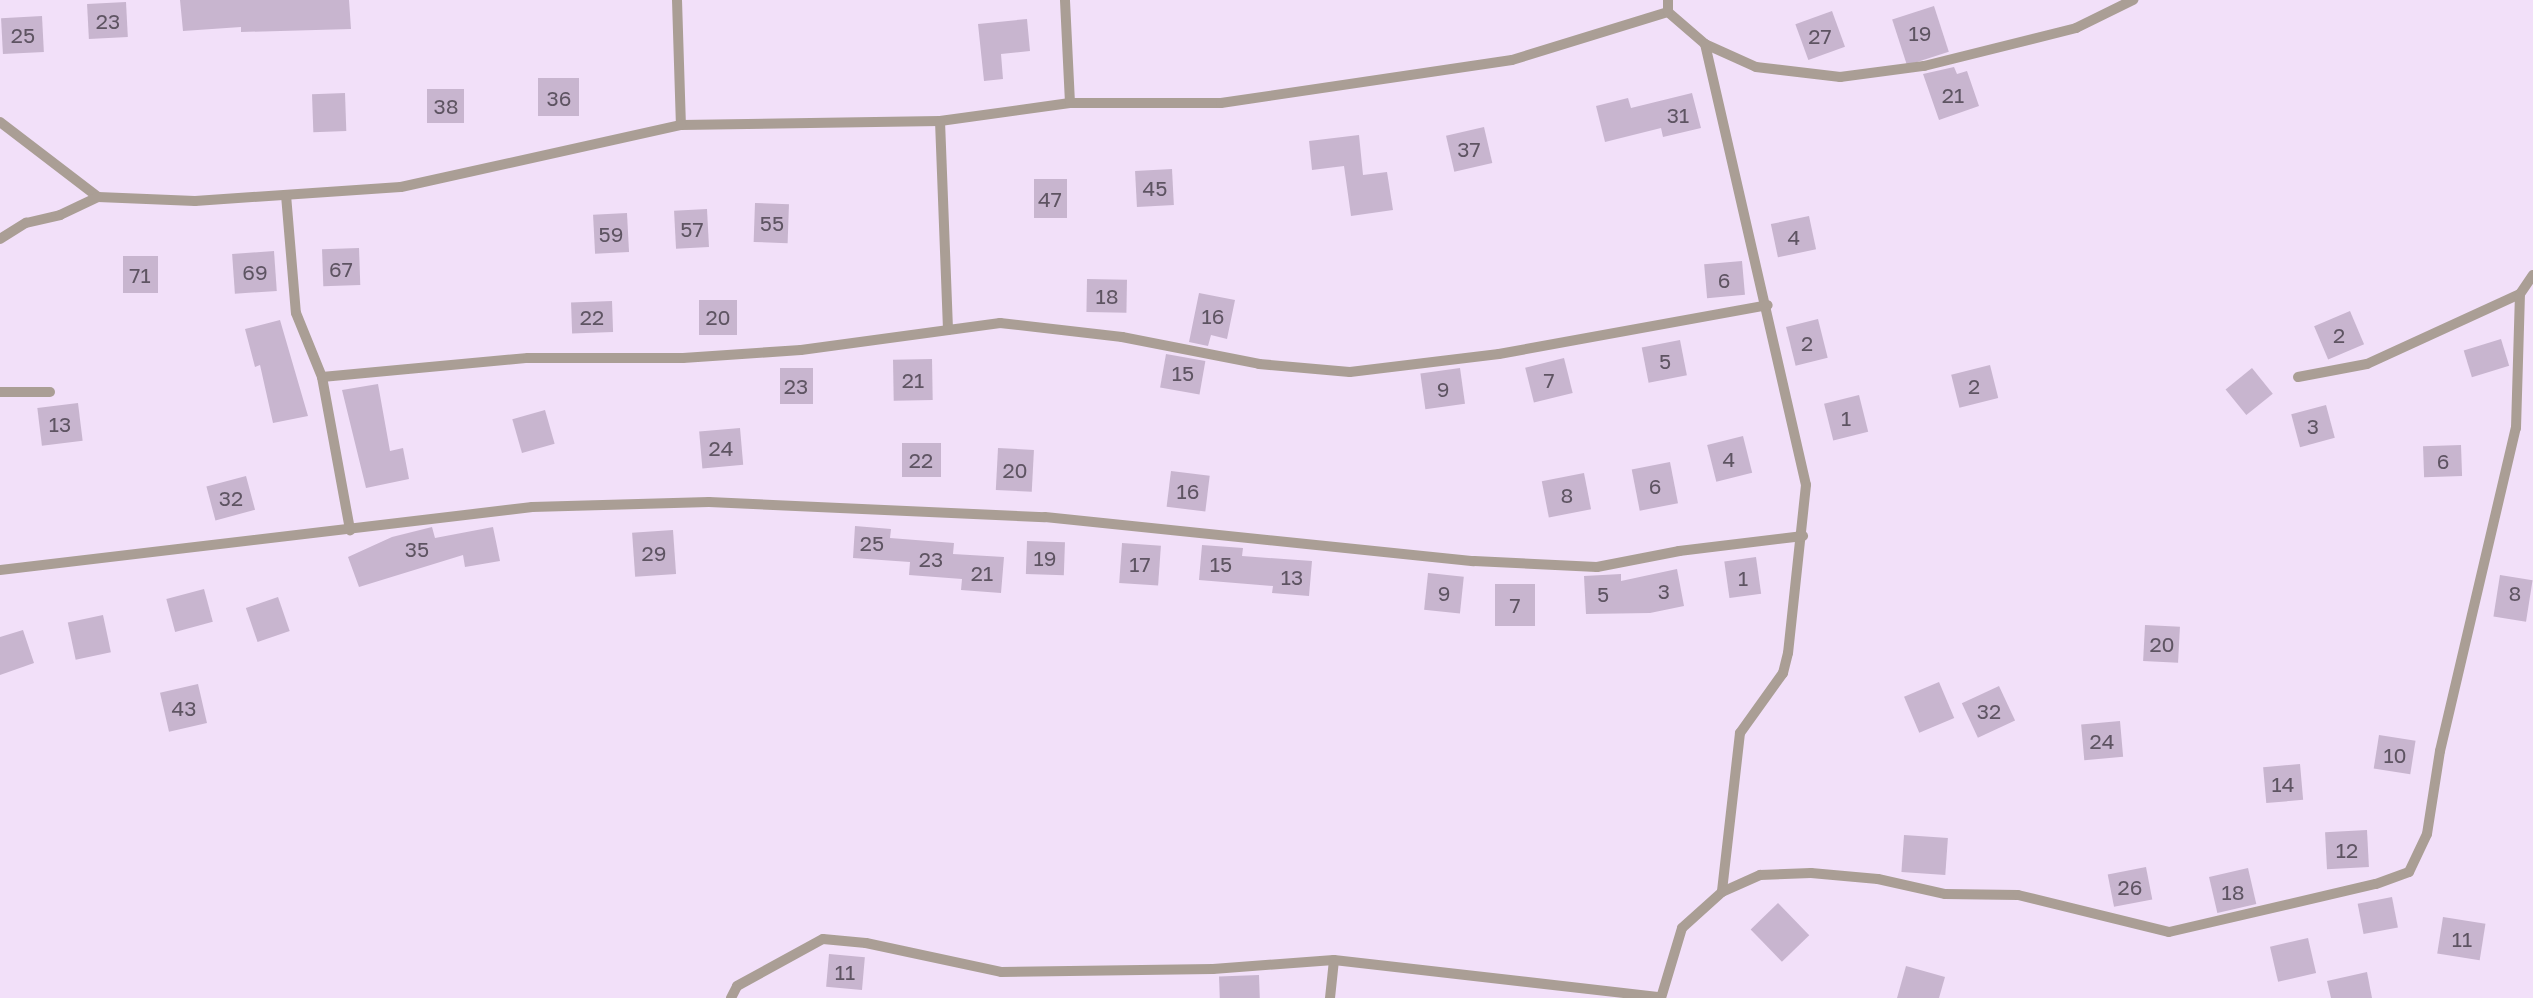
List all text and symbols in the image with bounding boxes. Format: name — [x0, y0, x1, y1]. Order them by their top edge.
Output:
house number: 23 — [96, 8, 120, 34]
house number: 19 — [1909, 20, 1931, 46]
house number: 25 — [11, 22, 35, 48]
house number: 27 — [1808, 23, 1832, 49]
house number: 21 — [1942, 82, 1964, 108]
house number: 36 — [547, 85, 571, 111]
house number: 38 — [433, 93, 459, 119]
house number: 31 — [1667, 102, 1689, 128]
house number: 37 — [1457, 136, 1481, 162]
house number: 45 — [1143, 175, 1167, 201]
house number: 47 — [1038, 186, 1062, 212]
house number: 55 — [760, 210, 784, 236]
house number: 57 — [680, 216, 704, 242]
house number: 59 — [599, 221, 623, 247]
house number: 4 — [1788, 224, 1800, 250]
house number: 67 — [329, 256, 353, 282]
house number: 69 — [242, 259, 268, 285]
house number: 71 — [129, 262, 151, 288]
house number: 6 — [1718, 267, 1730, 293]
house number: 18 — [1096, 283, 1118, 309]
house number: 16 — [1202, 303, 1224, 329]
house number: 22 — [580, 304, 604, 330]
house number: 20 — [705, 304, 731, 330]
house number: 2 — [2333, 322, 2345, 348]
house number: 2 — [1801, 330, 1813, 356]
house number: 5 — [1659, 348, 1671, 374]
house number: 15 — [1172, 360, 1194, 386]
house number: 21 — [902, 367, 924, 393]
house number: 7 — [1543, 367, 1555, 393]
house number: 23 — [784, 373, 808, 399]
house number: 2 — [1968, 373, 1980, 399]
house number: 9 — [1437, 376, 1449, 402]
house number: 1 — [1841, 405, 1851, 431]
house number: 13 — [49, 411, 71, 437]
house number: 3 — [2307, 413, 2319, 439]
house number: 24 — [709, 435, 733, 461]
house number: 4 — [1723, 446, 1735, 472]
house number: 22 — [909, 447, 933, 473]
house number: 6 — [2437, 448, 2449, 474]
house number: 20 — [1002, 457, 1028, 483]
house number: 6 — [1649, 473, 1661, 499]
house number: 16 — [1177, 478, 1199, 504]
house number: 8 — [1561, 482, 1573, 508]
house number: 32 — [219, 485, 243, 511]
house number: 25 — [860, 530, 884, 556]
house number: 35 — [405, 536, 429, 562]
house number: 29 — [642, 540, 666, 566]
house number: 19 — [1034, 545, 1056, 571]
house number: 23 — [919, 546, 943, 572]
house number: 17 — [1129, 551, 1151, 577]
house number: 15 — [1210, 551, 1232, 577]
house number: 21 — [971, 560, 993, 586]
house number: 13 — [1281, 564, 1303, 590]
house number: 1 — [1738, 565, 1748, 591]
house number: 3 — [1658, 578, 1670, 604]
house number: 9 — [1438, 580, 1450, 606]
house number: 8 — [2509, 580, 2521, 606]
house number: 5 — [1597, 581, 1609, 607]
house number: 7 — [1509, 592, 1521, 618]
house number: 20 — [2149, 631, 2175, 657]
house number: 43 — [171, 695, 197, 721]
house number: 32 — [1977, 698, 2001, 724]
house number: 24 — [2090, 728, 2114, 754]
house number: 10 — [2383, 742, 2407, 768]
house number: 14 — [2272, 771, 2294, 797]
house number: 12 — [2336, 837, 2358, 863]
house number: 26 — [2118, 874, 2142, 900]
house number: 18 — [2222, 879, 2244, 905]
house number: 11 — [2452, 926, 2472, 952]
house number: 11 — [835, 959, 855, 985]

